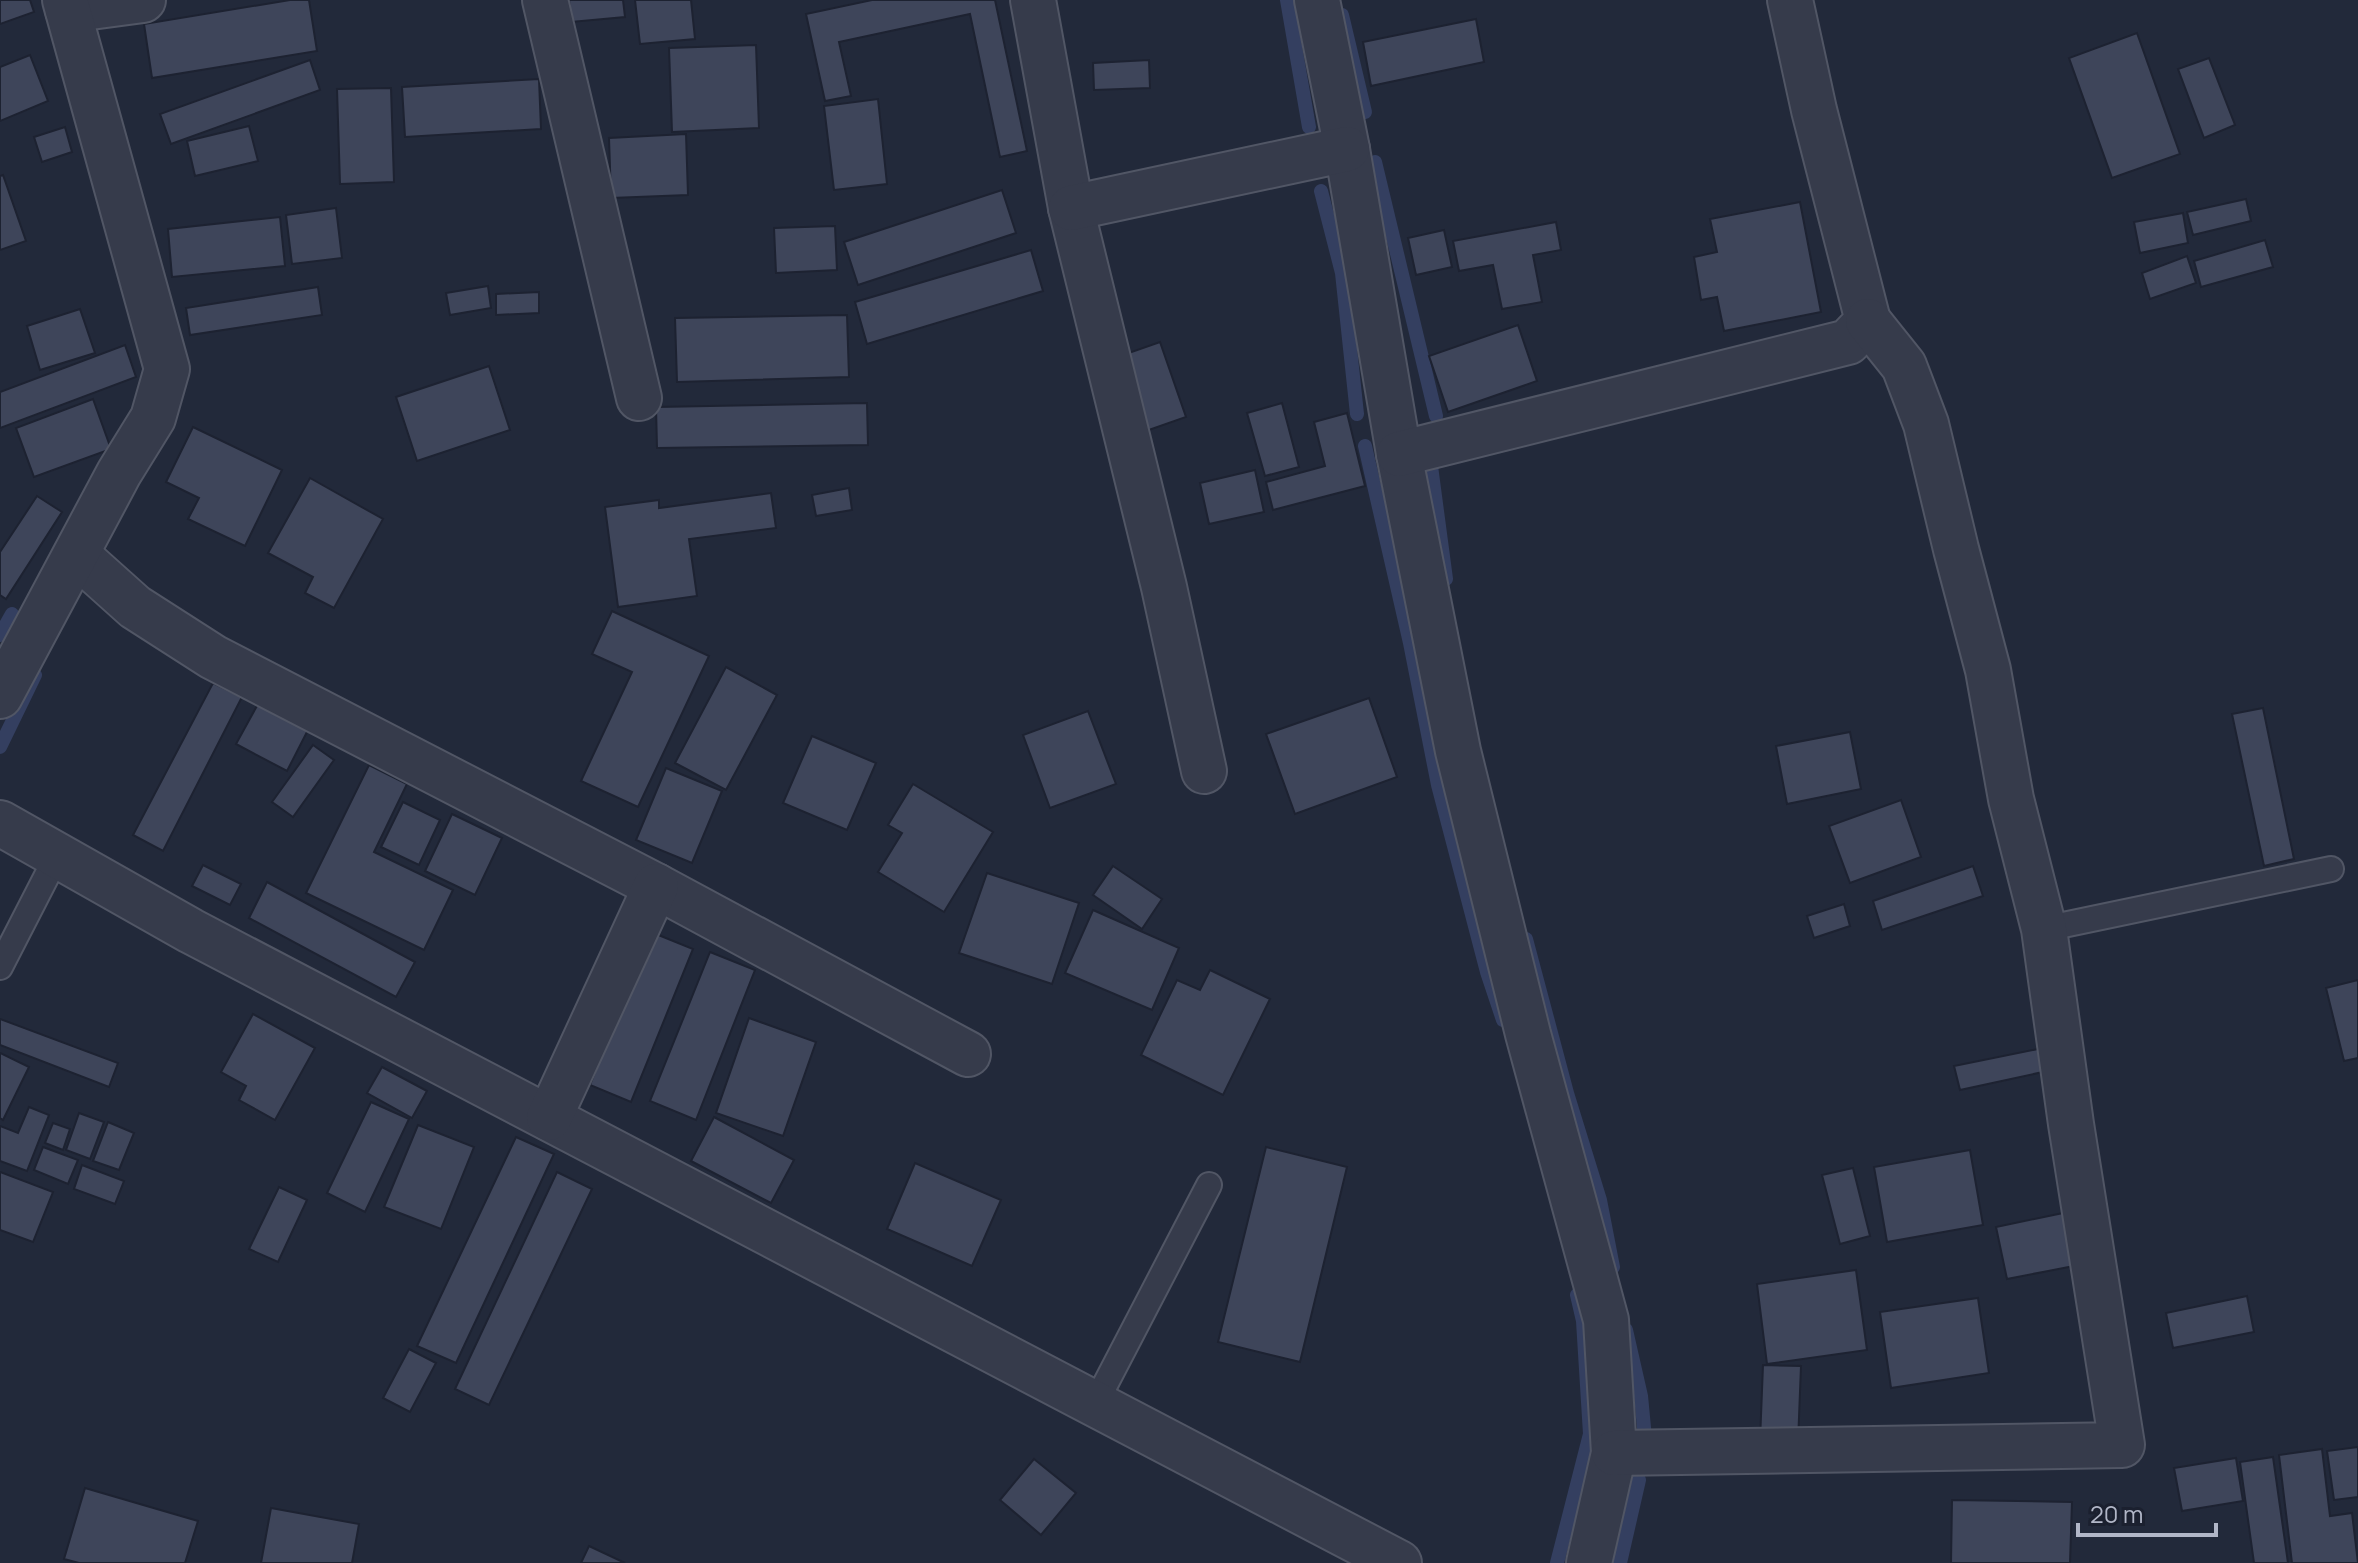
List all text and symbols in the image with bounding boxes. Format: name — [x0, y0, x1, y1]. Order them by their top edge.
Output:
scale bar — [2078, 1487, 2216, 1537]
text: 20 m — [2090, 1497, 2143, 1530]

